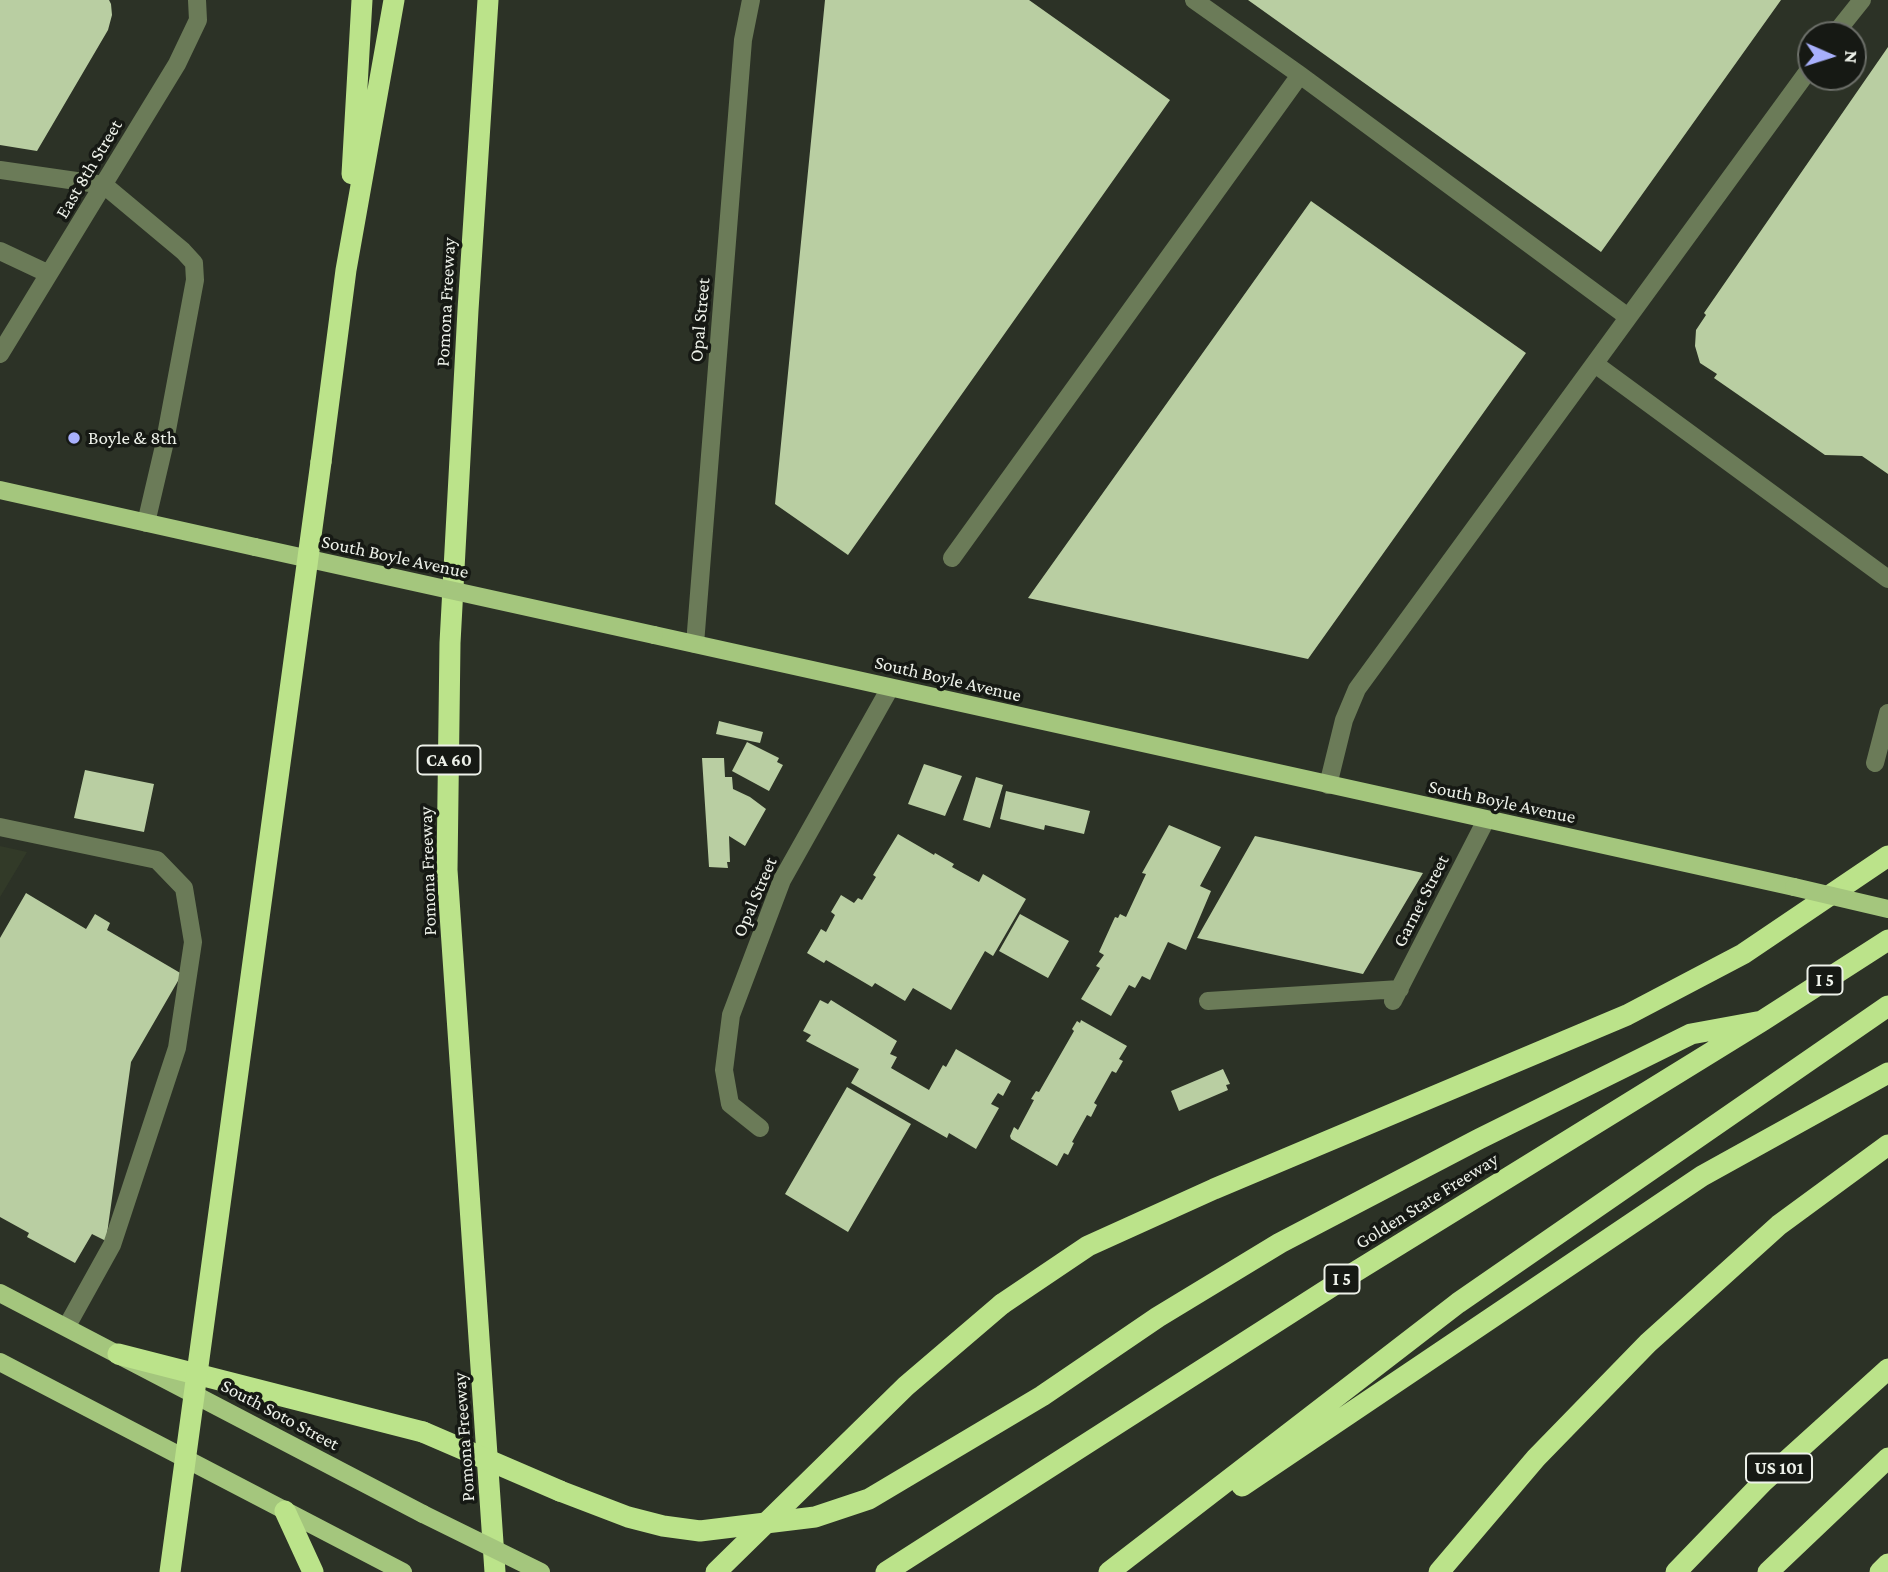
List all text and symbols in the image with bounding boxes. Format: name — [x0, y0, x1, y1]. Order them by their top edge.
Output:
north arrow — [1797, 21, 1867, 91]
text: N — [1841, 50, 1862, 64]
street label: East 8th Street — [51, 116, 127, 222]
street label: Pomona Freeway — [431, 237, 461, 367]
street label: Opal Street — [685, 277, 715, 363]
place label: Boyle & 8th — [88, 427, 177, 449]
marker: Boyle & 8th — [66, 430, 82, 446]
street label: South Boyle Avenue — [319, 530, 471, 584]
street label: South Boyle Avenue — [872, 651, 1024, 707]
road number: CA 60 — [418, 746, 480, 774]
street label: South Boyle Avenue — [1426, 775, 1578, 829]
street label: Pomona Freeway — [414, 806, 442, 936]
street label: Garnet Street — [1388, 851, 1454, 951]
street label: Opal Street — [728, 854, 782, 940]
road number: I 5 — [1808, 965, 1842, 995]
street label: Golden State Freeway — [1351, 1148, 1503, 1254]
road number: I 5 — [1324, 1264, 1360, 1294]
street label: Pomona Freeway — [448, 1372, 480, 1502]
street label: South Soto Street — [217, 1374, 343, 1456]
road number: US 101 — [1746, 1454, 1812, 1483]

